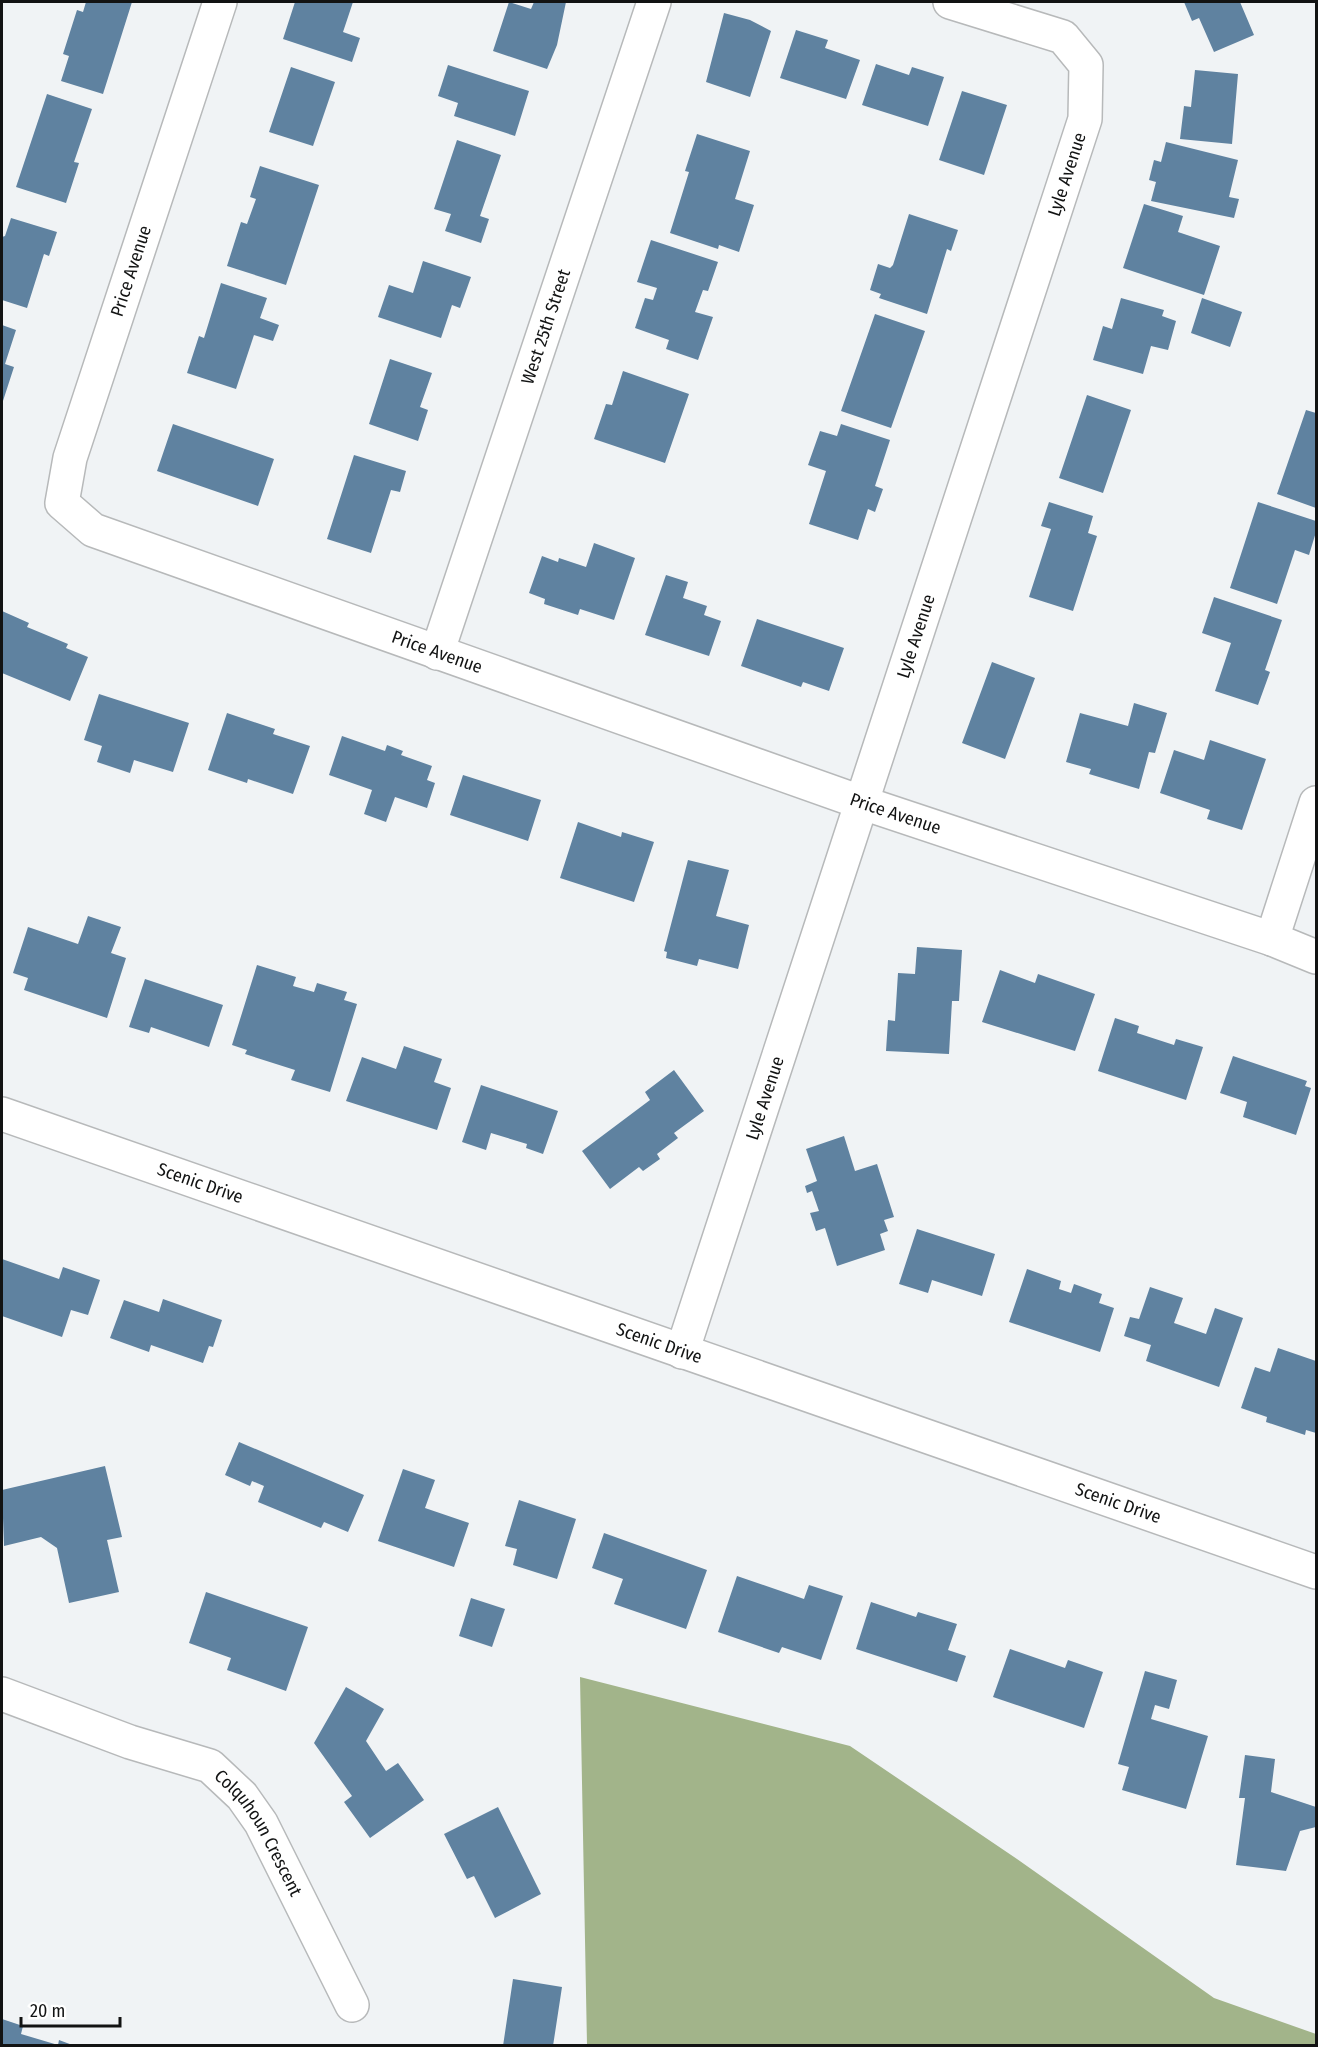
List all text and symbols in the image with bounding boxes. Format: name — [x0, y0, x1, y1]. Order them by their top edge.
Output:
street label: Lyle Avenue — [1043, 130, 1091, 219]
street label: Price Avenue — [106, 223, 156, 319]
street label: West 25th Street — [516, 266, 575, 387]
street label: Lyle Avenue — [892, 591, 940, 681]
street label: Price Avenue — [389, 626, 485, 678]
street label: Price Avenue — [847, 788, 944, 839]
street label: Lyle Avenue — [741, 1053, 789, 1143]
street label: Scenic Drive — [154, 1158, 246, 1208]
street label: Scenic Drive — [613, 1318, 705, 1368]
street label: Scenic Drive — [1072, 1478, 1164, 1528]
street label: Colquhoun Crescent — [210, 1765, 307, 1900]
scale bar — [21, 1990, 120, 2028]
text: 20 m — [30, 2000, 65, 2022]

